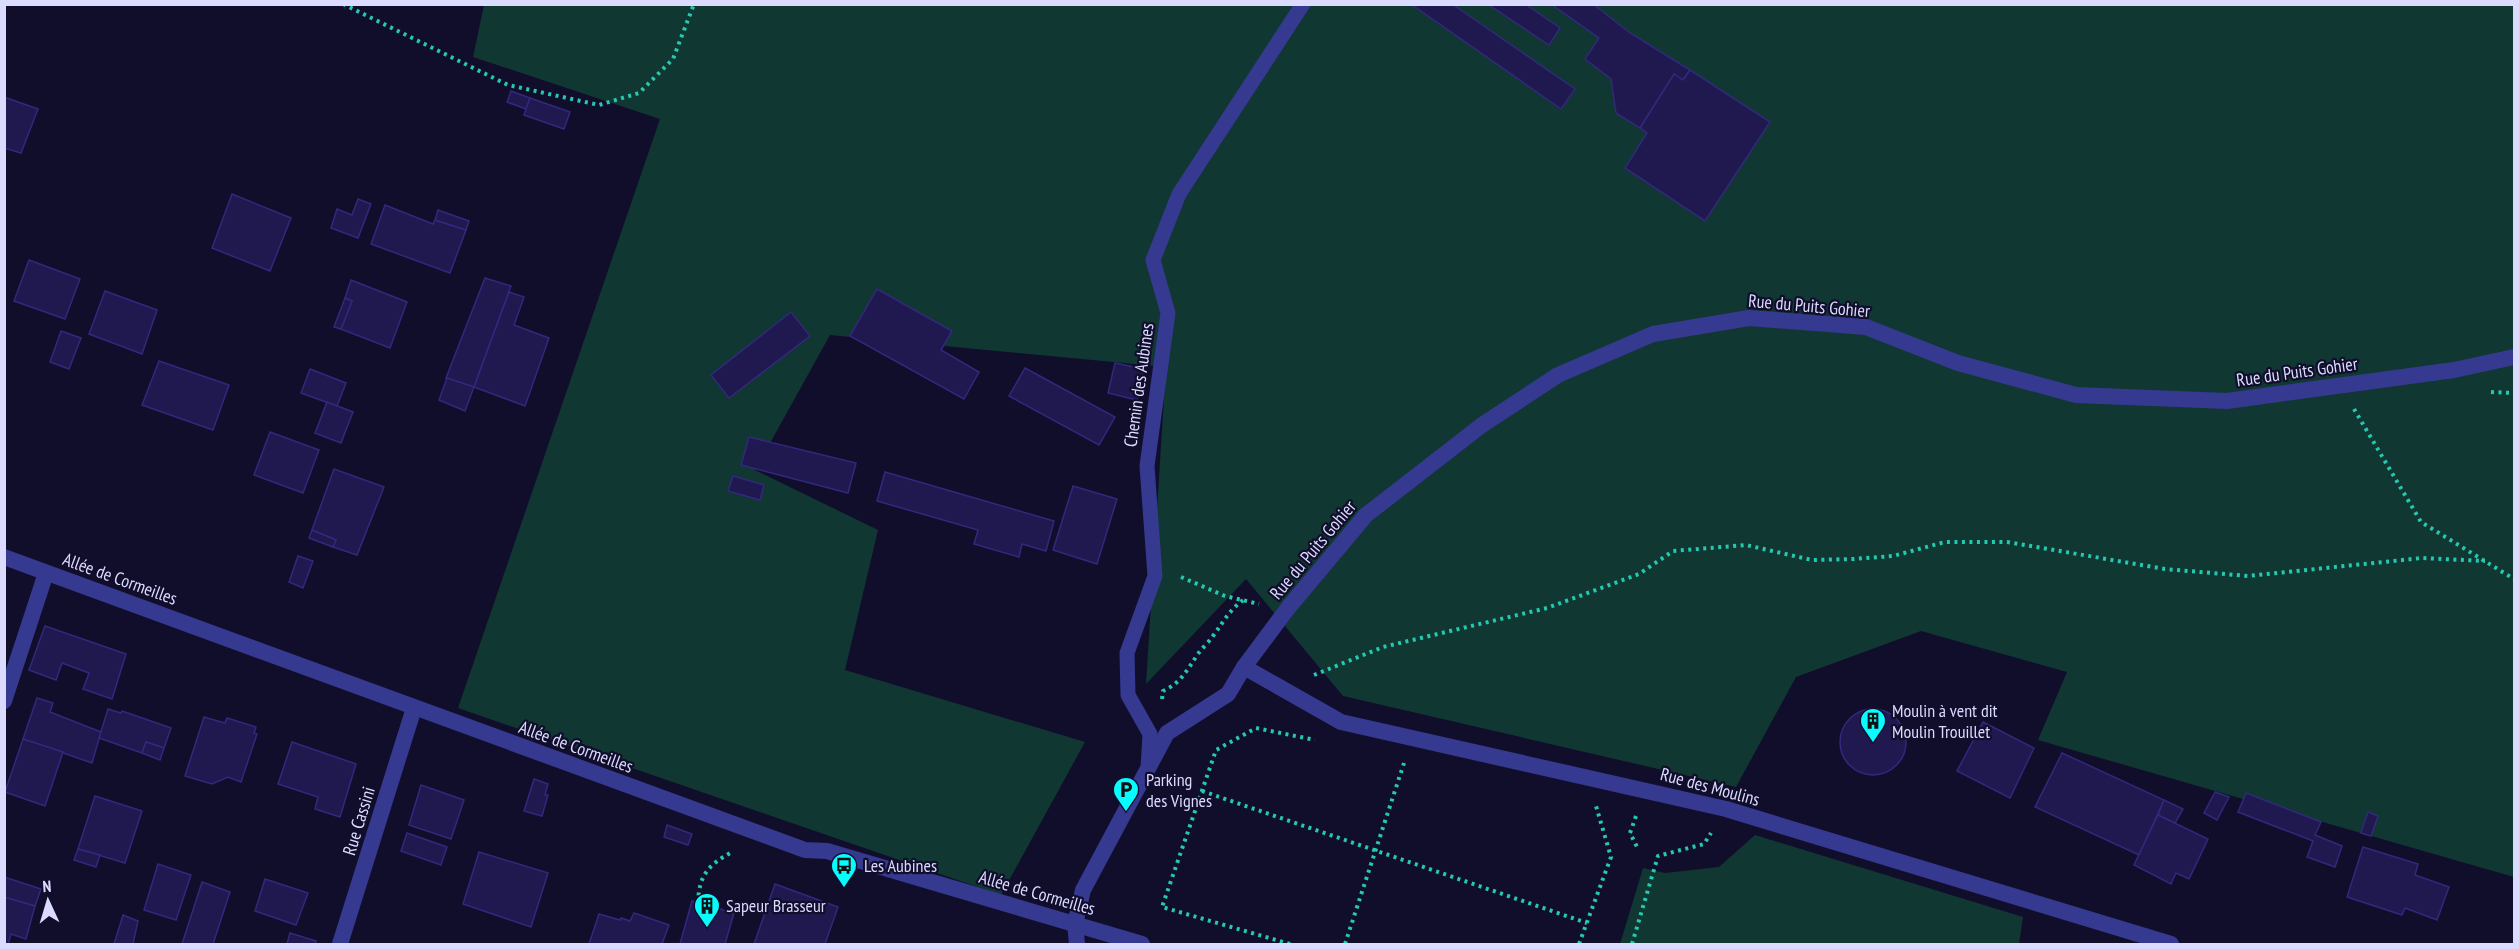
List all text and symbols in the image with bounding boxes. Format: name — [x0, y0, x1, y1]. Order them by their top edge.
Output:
street label: Rue du Puits Gohier — [1747, 289, 1871, 322]
street label: Chemin des Aubines — [1118, 321, 1159, 448]
street label: Rue du Puits Gohier — [2235, 352, 2359, 391]
street label: Rue du Puits Gohier — [1265, 495, 1361, 604]
street label: Allée de Cormeilles — [60, 547, 180, 610]
place label: Moulin à vent dit Moulin Trouillet — [1892, 699, 1998, 743]
building icon: Moulin à vent dit Moulin Trouillet — [1858, 706, 1888, 744]
street label: Allée de Cormeilles — [516, 715, 636, 778]
street label: Rue des Moulins — [1658, 762, 1762, 811]
place label: Parking des Vignes — [1146, 768, 1212, 812]
parking icon: Parking des Vignes — [1111, 775, 1141, 813]
street label: Rue Cassini — [337, 784, 380, 858]
bus stop icon: Les Aubines — [829, 851, 859, 889]
place label: Les Aubines — [864, 854, 937, 877]
street label: Allée de Cormeilles — [976, 865, 1098, 920]
north arrow — [18, 871, 78, 931]
text: N — [42, 876, 52, 896]
building icon: Sapeur Brasseur — [692, 891, 722, 929]
place label: Sapeur Brasseur — [726, 894, 826, 917]

